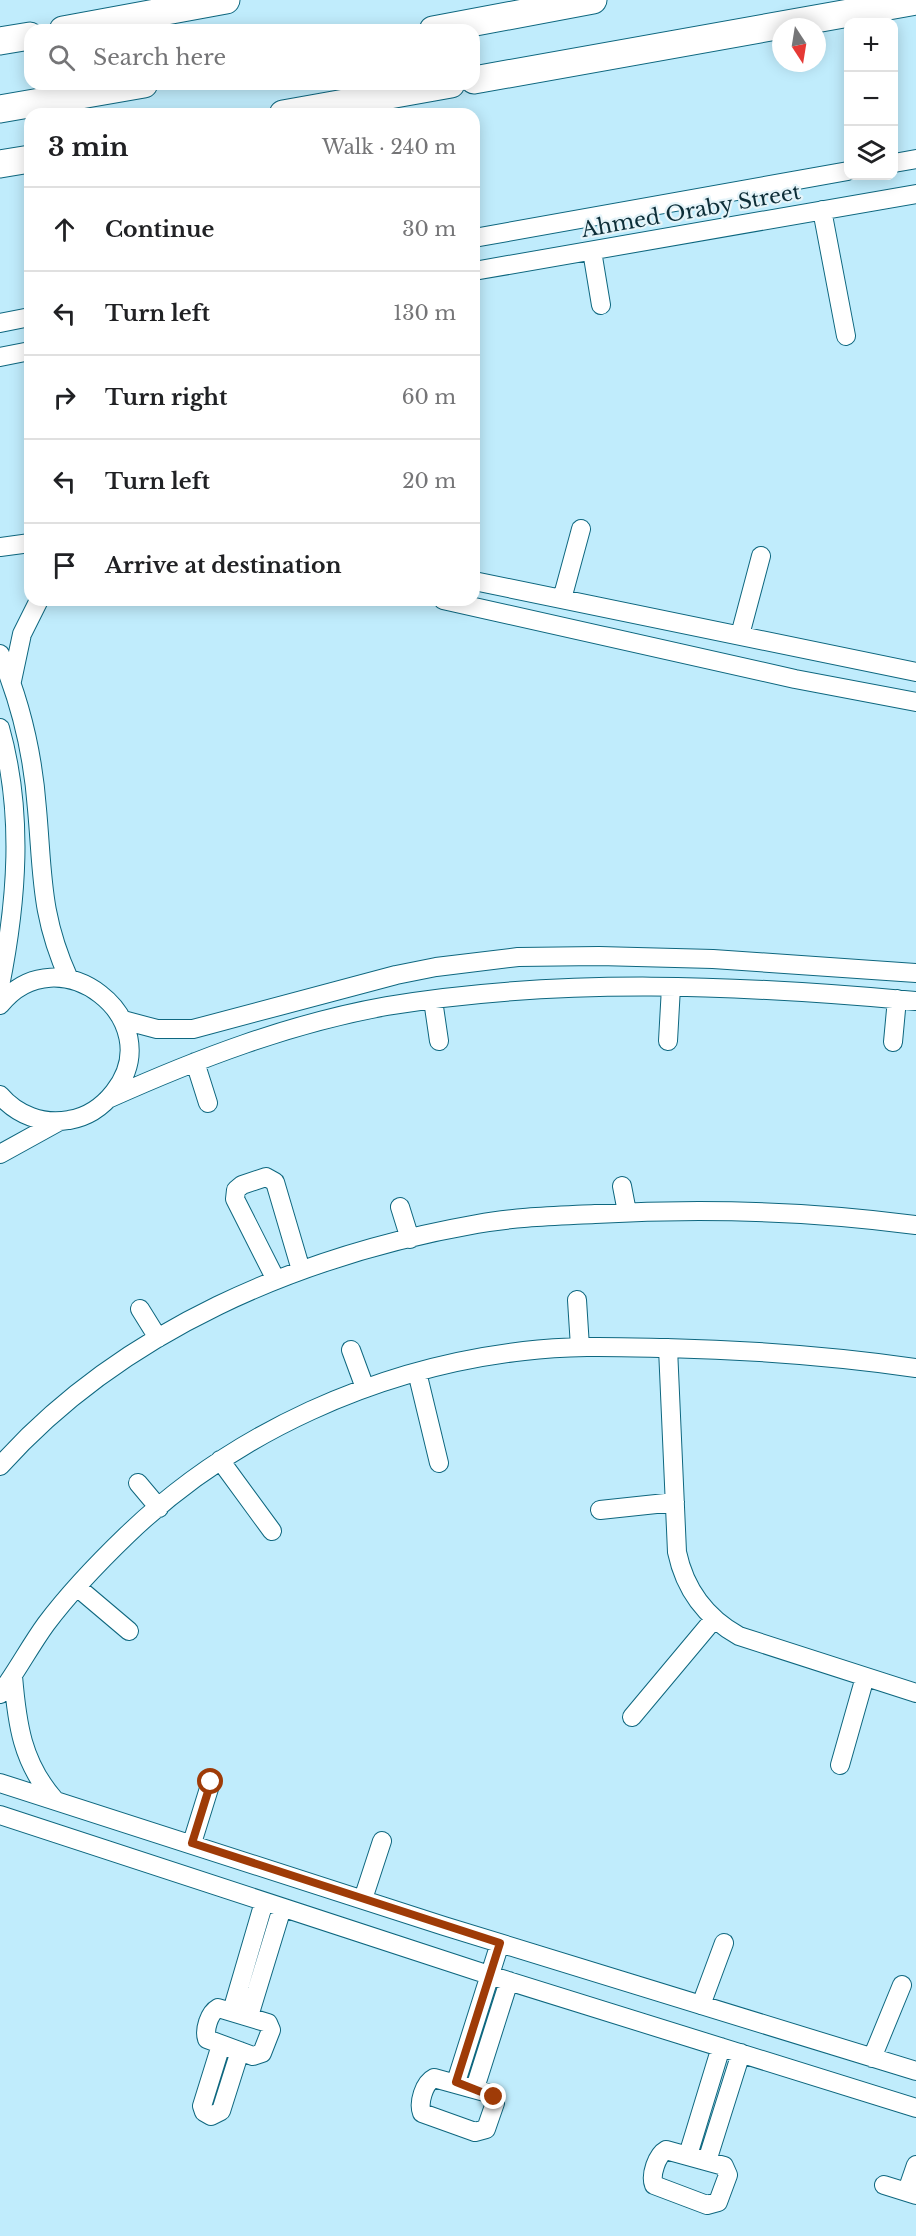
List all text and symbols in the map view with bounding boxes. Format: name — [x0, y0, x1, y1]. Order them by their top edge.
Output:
north arrow — [772, 18, 826, 72]
map controls — [844, 18, 898, 180]
button: + — [844, 18, 898, 72]
search box — [24, 24, 480, 90]
icon: search — [45, 41, 78, 74]
text: Search here — [93, 44, 226, 71]
button: − — [844, 72, 898, 126]
button: layers — [844, 126, 898, 180]
text: 3 min — [48, 131, 129, 163]
text: Walk · 240 m — [322, 135, 456, 159]
street label: Ahmed Oraby Street — [578, 179, 803, 243]
icon: ahead — [48, 213, 81, 246]
text: Continue — [105, 216, 214, 243]
text: 30 m — [402, 217, 456, 241]
icon: left — [48, 297, 81, 330]
text: Turn left — [105, 300, 210, 327]
text: 130 m — [393, 301, 456, 325]
icon: right — [48, 381, 81, 414]
text: Turn right — [105, 384, 227, 411]
text: 60 m — [402, 385, 456, 409]
icon: left — [48, 465, 81, 498]
text: Turn left — [105, 468, 210, 495]
text: 20 m — [402, 469, 456, 493]
icon: arrive — [48, 549, 81, 582]
text: Arrive at destination — [105, 552, 342, 579]
route start — [197, 1768, 223, 1794]
route end — [480, 2083, 506, 2109]

